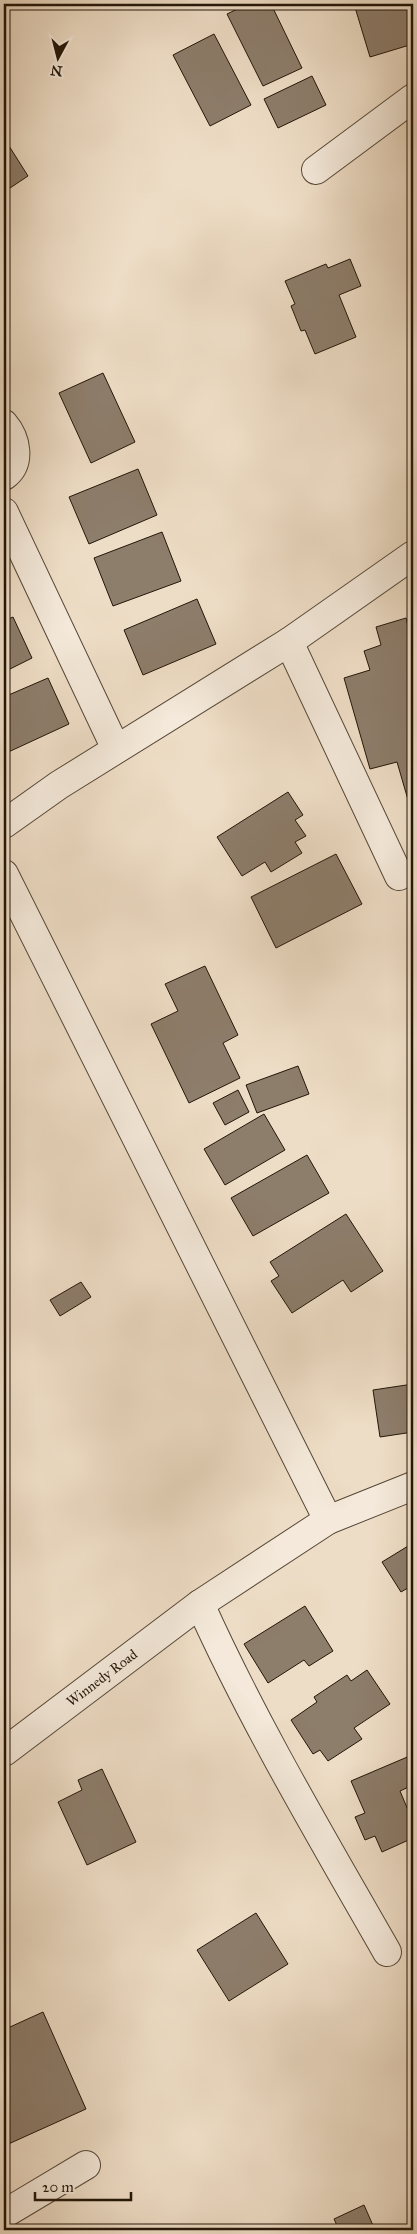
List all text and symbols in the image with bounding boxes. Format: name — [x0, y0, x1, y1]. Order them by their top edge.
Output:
north arrow — [32, 32, 82, 82]
text: N — [49, 61, 63, 80]
street label: Winnedy Road — [63, 1646, 141, 1710]
scale bar — [35, 2169, 131, 2201]
text: 20 m — [42, 2178, 74, 2196]

